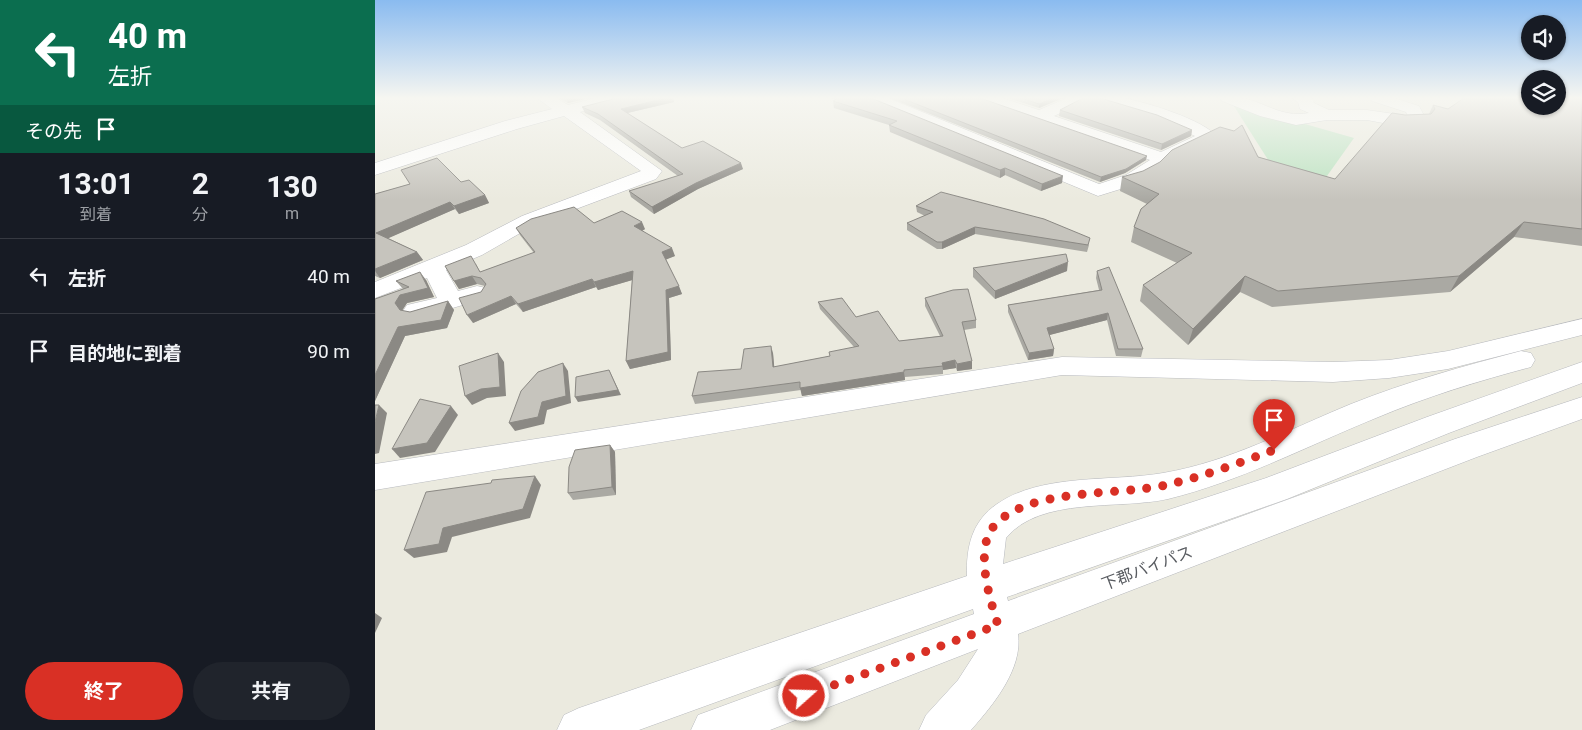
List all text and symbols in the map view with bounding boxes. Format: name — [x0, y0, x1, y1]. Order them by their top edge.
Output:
map controls — [1521, 15, 1566, 115]
button: sound — [1521, 15, 1566, 60]
text: 40 m — [108, 16, 187, 57]
icon: left — [25, 20, 90, 85]
text: 左折 — [108, 64, 152, 89]
button: layers — [1521, 70, 1566, 115]
icon: arrive — [92, 115, 120, 143]
text: その先 — [25, 120, 82, 143]
text: 13:01 — [57, 166, 135, 201]
text: 2 — [192, 166, 209, 201]
text: 130 — [266, 169, 318, 204]
text: m — [285, 204, 299, 223]
text: 到着 — [80, 205, 112, 224]
text: 分 — [192, 205, 208, 224]
icon: left — [25, 262, 53, 290]
text: 40 m — [307, 265, 350, 288]
text: 左折 — [68, 267, 106, 290]
icon: arrive — [25, 337, 53, 365]
text: 90 m — [307, 340, 350, 363]
text: 目的地に到着 — [68, 342, 182, 365]
pin — [1253, 399, 1295, 450]
icon: arrive — [1260, 406, 1288, 434]
street label: 下郡バイパス — [1099, 542, 1195, 594]
button: 終了 — [25, 662, 183, 720]
button: 共有 — [193, 662, 350, 720]
position arrow — [777, 669, 829, 721]

